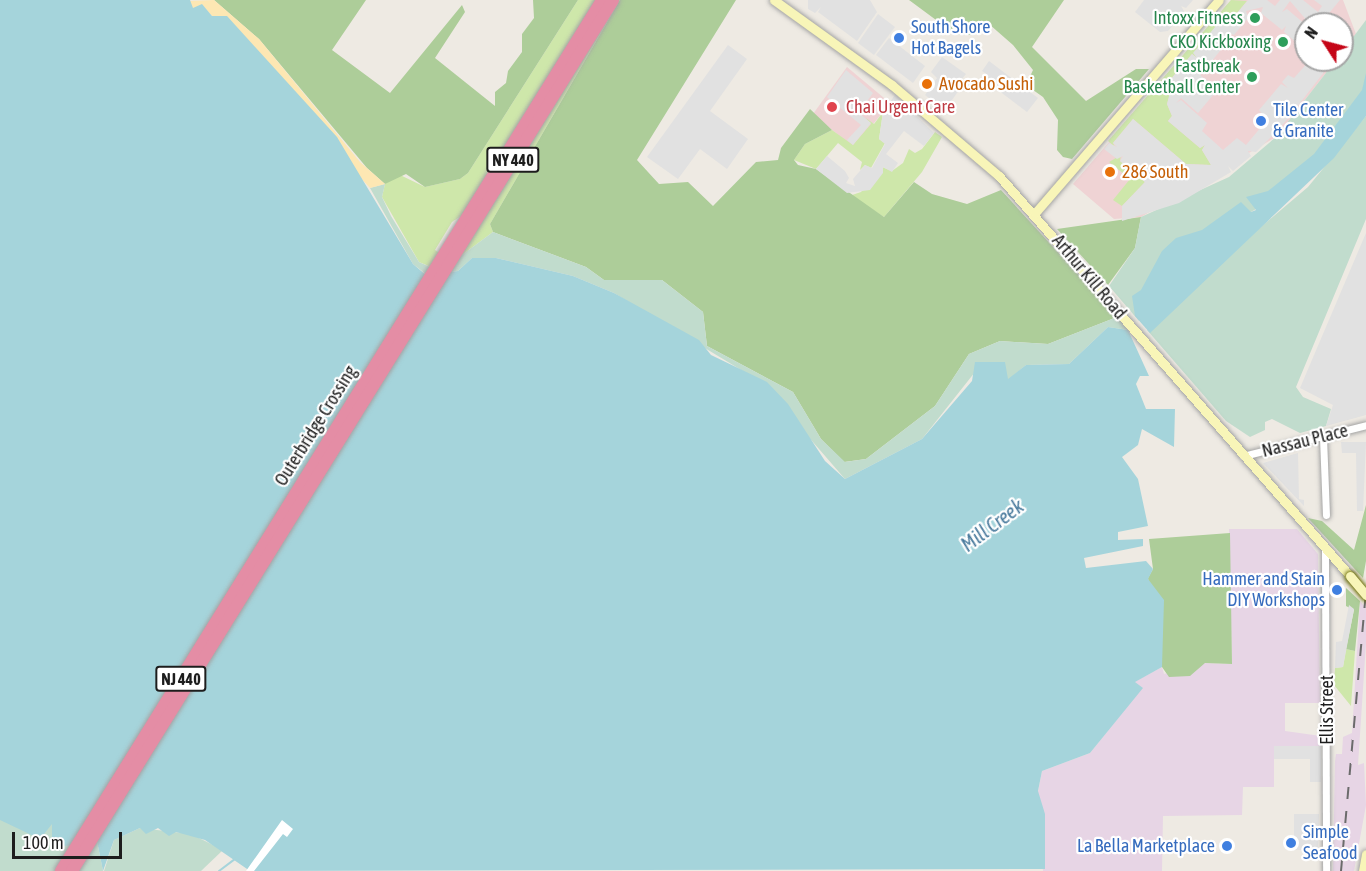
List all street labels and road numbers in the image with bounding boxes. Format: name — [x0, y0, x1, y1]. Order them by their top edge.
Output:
road number: NY 440 — [486, 147, 540, 173]
street label: Arthur Kill Road — [1047, 230, 1131, 324]
street label: Outerbridge Crossing — [270, 362, 362, 490]
street label: Nassau Place — [1260, 420, 1350, 462]
road number: NJ 440 — [154, 666, 208, 692]
street label: Ellis Street — [1316, 675, 1338, 745]

